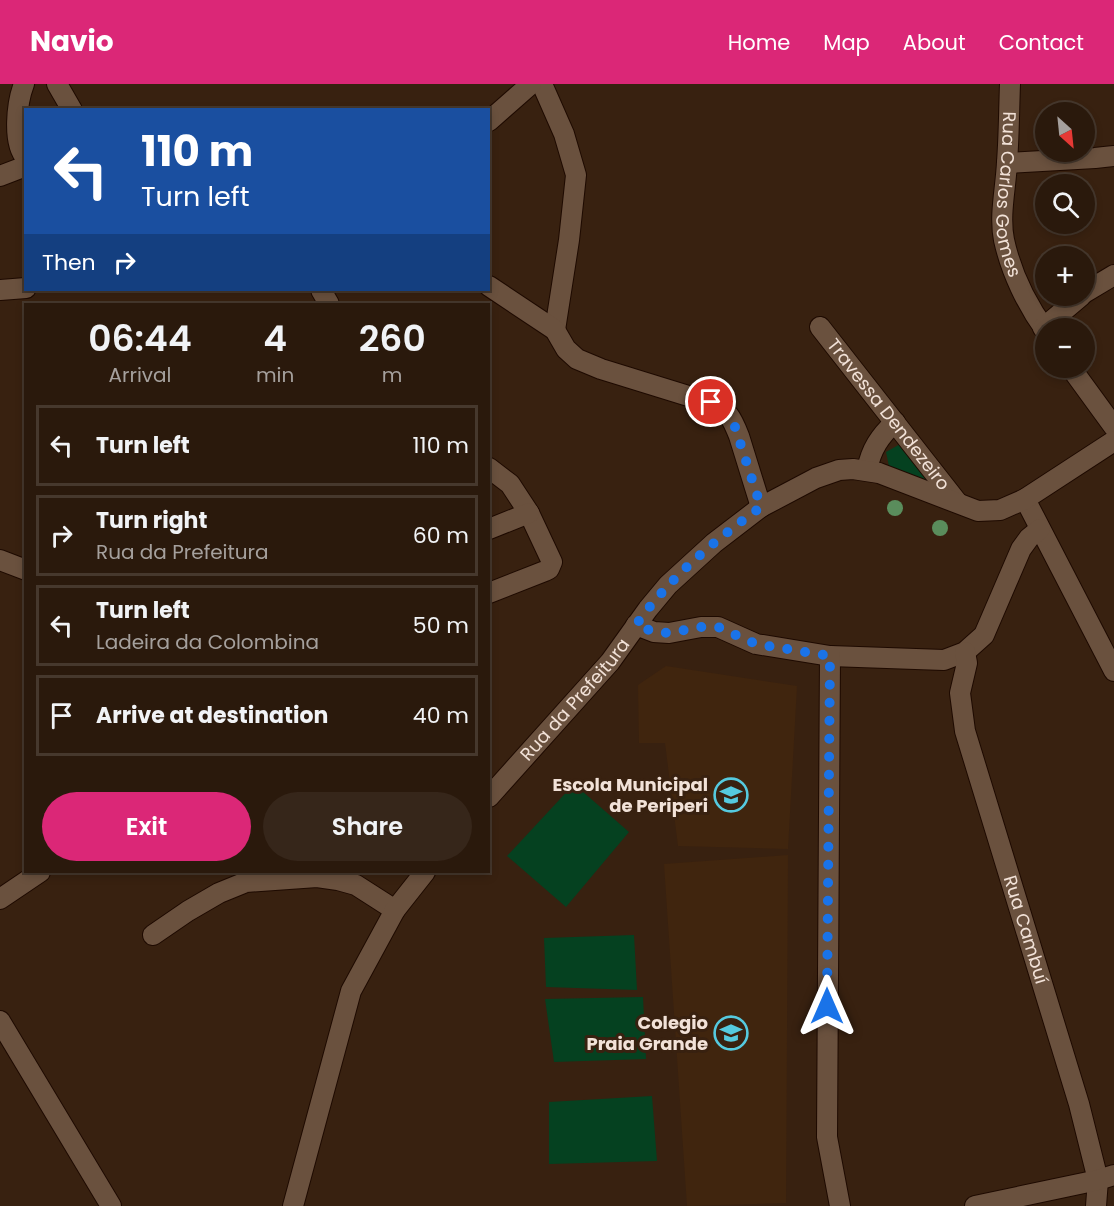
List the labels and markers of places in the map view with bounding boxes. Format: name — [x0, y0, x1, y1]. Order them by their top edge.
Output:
pin — [685, 376, 736, 427]
place label: Escola Municipal de Periperi — [552, 772, 708, 818]
school or university icon: Escola Municipal de Periperi — [713, 777, 749, 813]
place label: Colegio Praia Grande — [586, 1010, 708, 1056]
school or university icon: Colegio Praia Grande — [713, 1015, 749, 1051]

